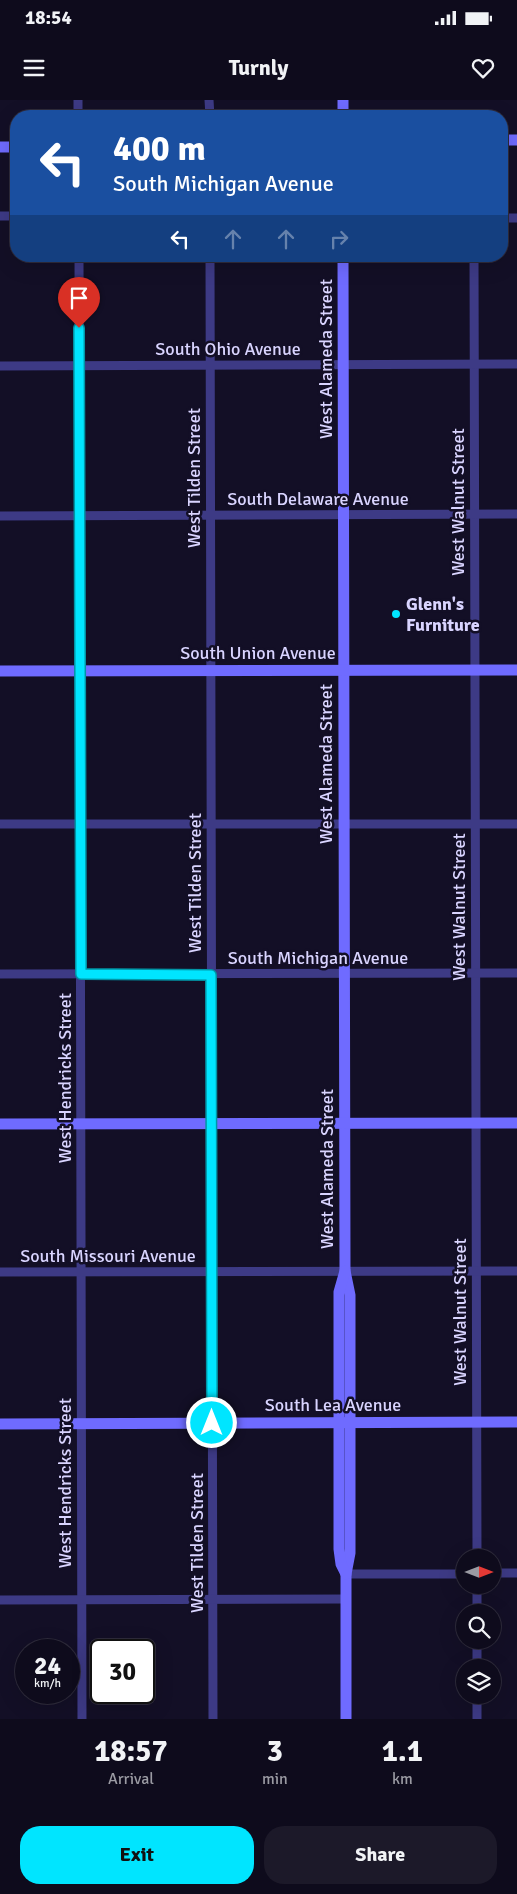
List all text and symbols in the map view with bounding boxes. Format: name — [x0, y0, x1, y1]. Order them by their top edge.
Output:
text: 18:54 — [25, 6, 72, 30]
icon: menu — [20, 54, 48, 82]
text: Turnly — [229, 54, 288, 81]
icon: heart — [469, 54, 497, 82]
text: 400 m — [113, 127, 206, 170]
icon: left — [30, 130, 95, 195]
text: South Michigan Avenue — [113, 170, 334, 197]
icon: left — [166, 225, 194, 253]
icon: ahead — [219, 225, 247, 253]
icon: ahead — [272, 225, 300, 253]
icon: right — [325, 225, 353, 253]
pin — [58, 277, 100, 328]
street label: West Alameda Street — [315, 279, 337, 439]
icon: arrive — [65, 284, 93, 312]
street label: South Ohio Avenue — [155, 338, 301, 360]
street label: West Tilden Street — [183, 408, 205, 548]
street label: West Walnut Street — [447, 428, 469, 576]
street label: South Delaware Avenue — [227, 488, 409, 510]
place label: Glenn's Furniture — [406, 593, 480, 636]
marker: Glenn's Furniture — [390, 608, 402, 620]
street label: South Union Avenue — [180, 642, 336, 664]
street label: West Alameda Street — [315, 684, 337, 844]
street label: West Tilden Street — [184, 813, 206, 953]
street label: West Walnut Street — [448, 833, 470, 981]
street label: South Michigan Avenue — [228, 947, 408, 969]
street label: West Hendricks Street — [54, 993, 76, 1163]
street label: West Alameda Street — [316, 1089, 338, 1249]
street label: West Walnut Street — [449, 1238, 471, 1386]
street label: South Missouri Avenue — [20, 1245, 196, 1267]
street label: South Lea Avenue — [265, 1394, 401, 1416]
position arrow — [185, 1396, 237, 1448]
street label: West Hendricks Street — [54, 1398, 76, 1568]
street label: West Tilden Street — [186, 1473, 208, 1613]
north arrow — [456, 1549, 501, 1594]
map controls — [456, 1549, 501, 1704]
button: search — [456, 1604, 501, 1649]
speed limit sign: 30 — [90, 1639, 155, 1704]
text: 24 — [34, 1650, 61, 1681]
button: layers — [456, 1659, 501, 1704]
text: km/h — [34, 1676, 61, 1691]
text: 18:57 — [94, 1733, 168, 1770]
text: 3 — [267, 1733, 283, 1770]
text: 1.1 — [382, 1733, 423, 1770]
text: Arrival — [108, 1769, 154, 1789]
text: min — [262, 1769, 288, 1789]
text: km — [392, 1769, 413, 1789]
button: Exit — [20, 1826, 254, 1884]
button: Share — [264, 1826, 497, 1884]

